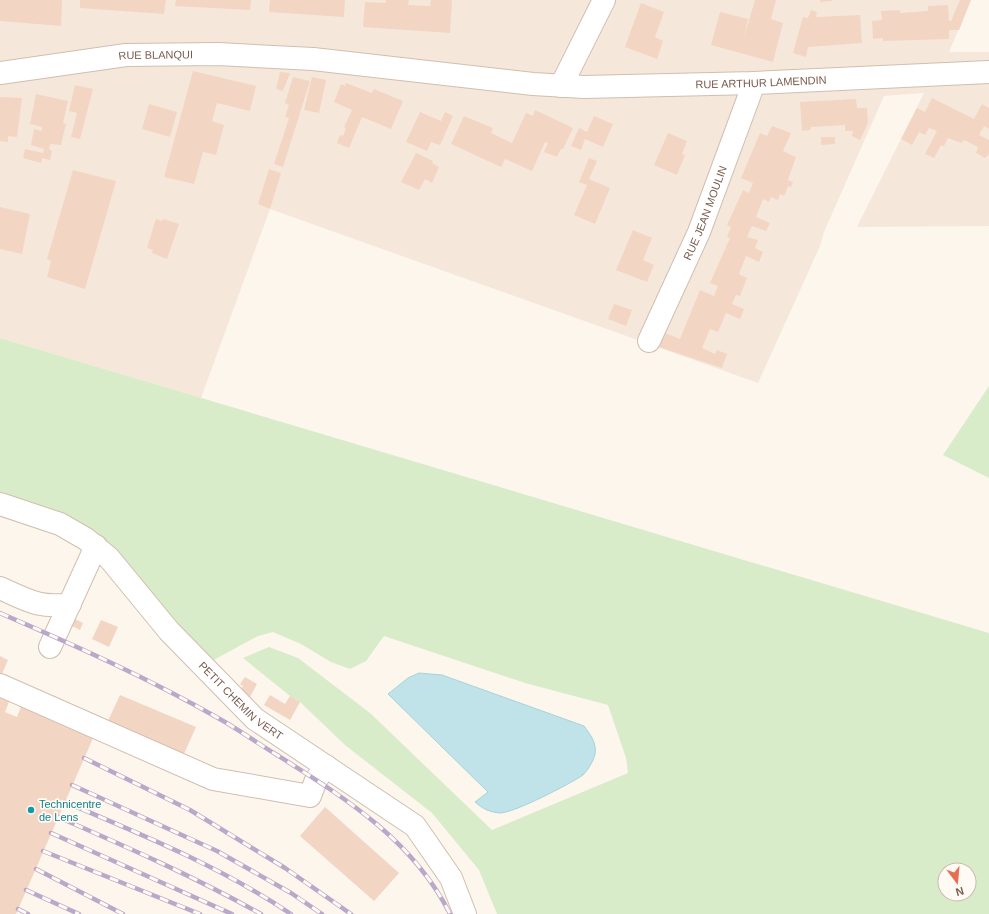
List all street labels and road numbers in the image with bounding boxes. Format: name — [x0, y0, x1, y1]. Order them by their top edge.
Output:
street label: RUE BLANQUI — [118, 48, 193, 62]
street label: RUE ARTHUR LAMENDIN — [695, 74, 827, 90]
street label: RUE JEAN MOULIN — [681, 164, 729, 262]
street label: PETIT CHEMIN VERT — [197, 659, 285, 742]

